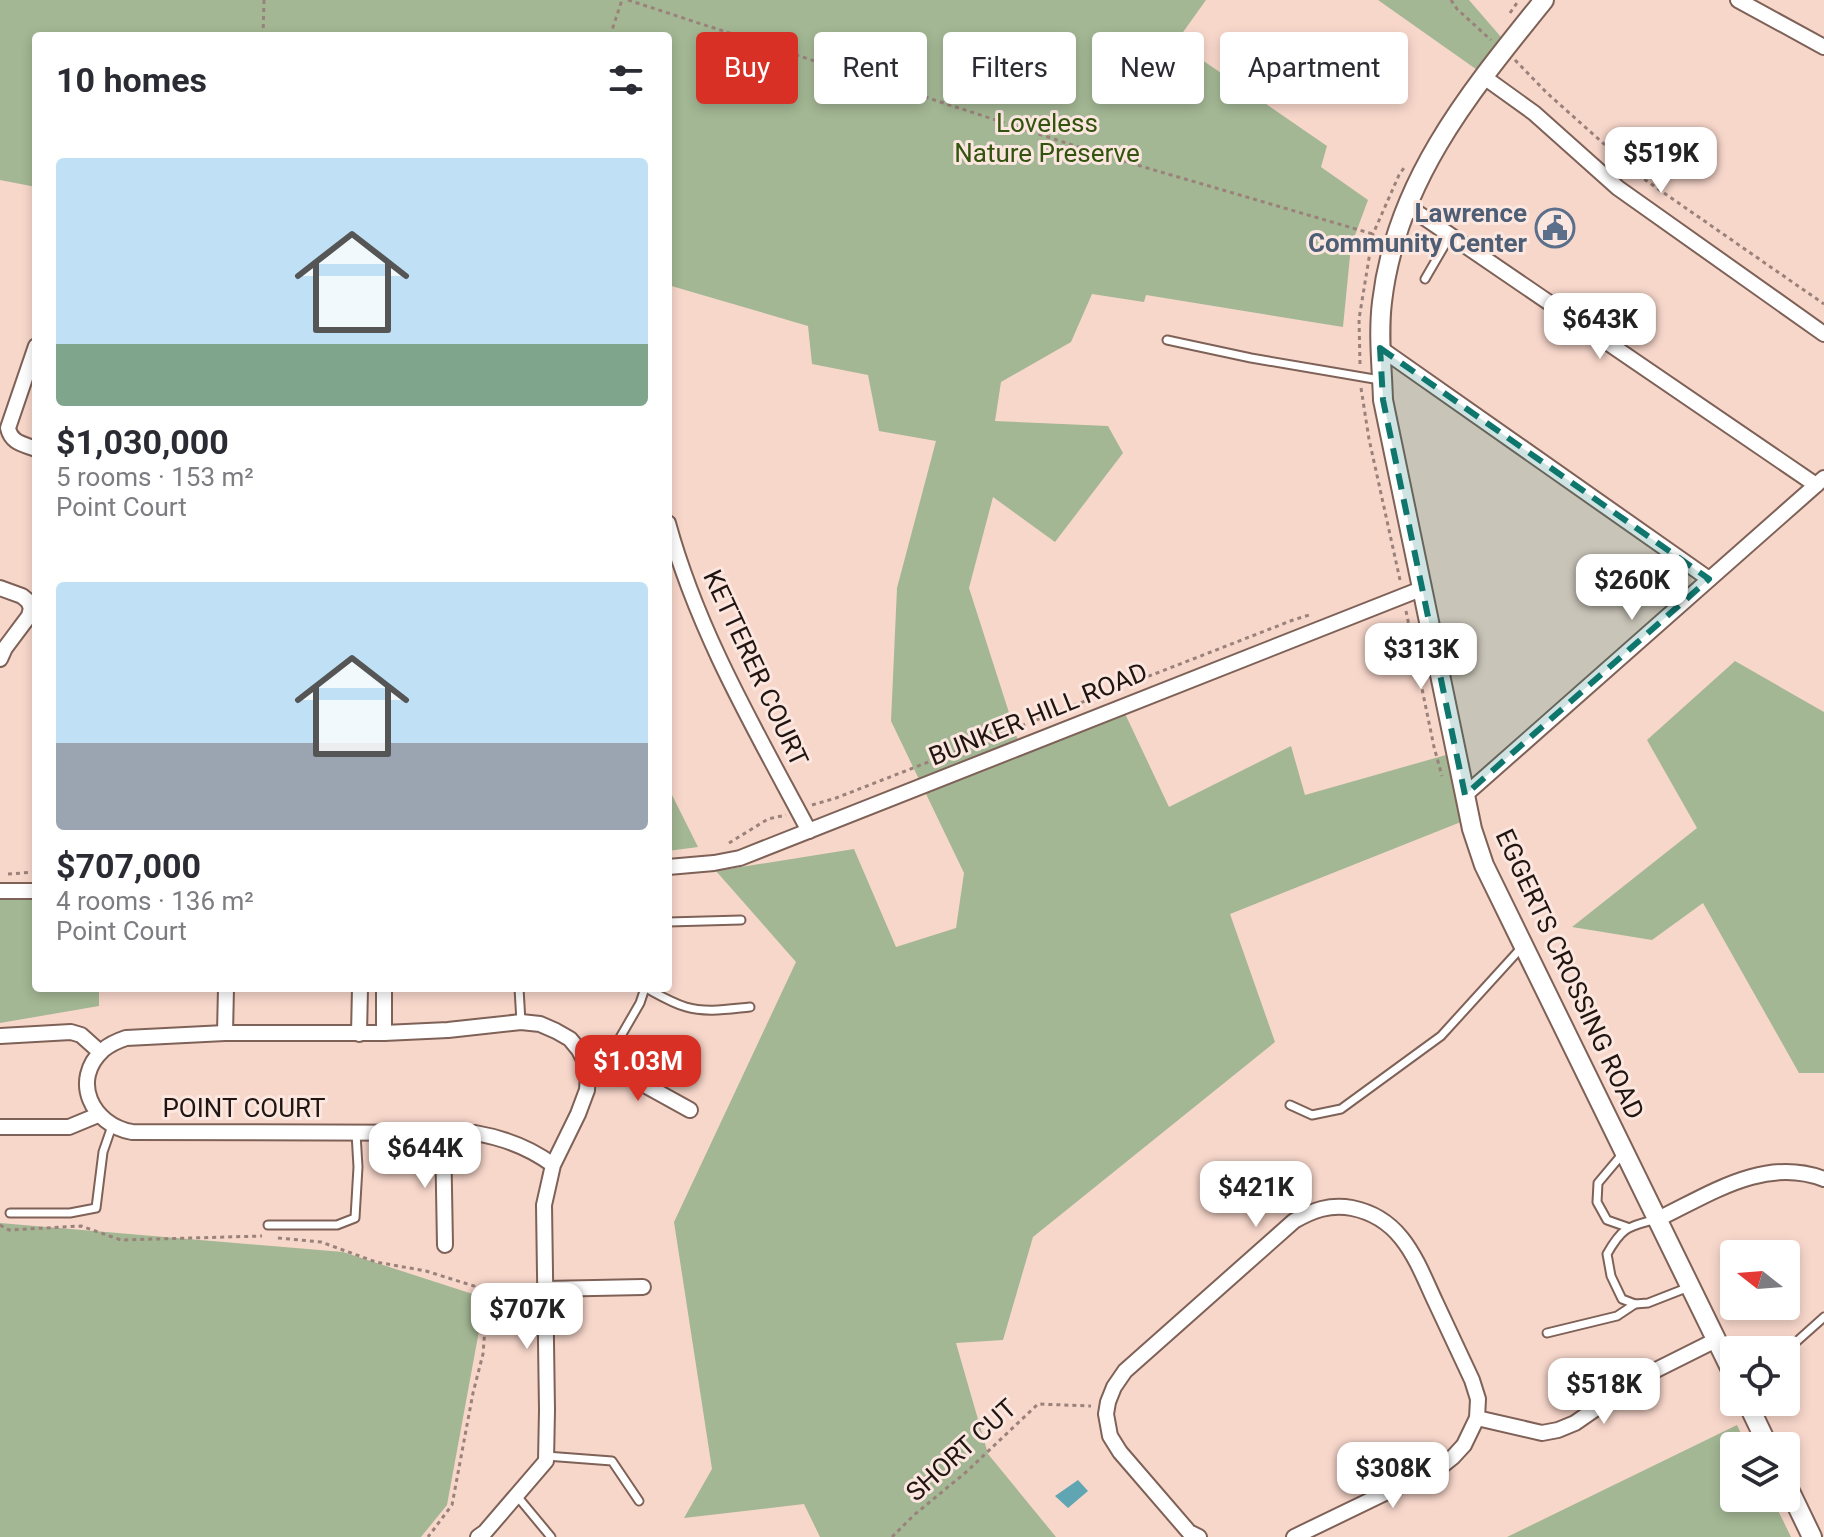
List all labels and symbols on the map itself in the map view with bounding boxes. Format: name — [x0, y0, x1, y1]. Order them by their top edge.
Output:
park label: Loveless Nature Preserve — [954, 108, 1140, 168]
pin: $519K — [1605, 127, 1717, 195]
place label: Lawrence Community Center — [1308, 198, 1527, 258]
public building icon: Lawrence Community Center — [1534, 207, 1576, 249]
pin: $643K — [1544, 293, 1656, 361]
pin: $260K — [1576, 554, 1688, 622]
street label: KETTERER COURT — [697, 565, 815, 771]
pin: $313K — [1365, 623, 1477, 691]
street label: BUNKER HILL ROAD — [924, 656, 1152, 772]
street label: EGGERTS CROSSING ROAD — [1490, 824, 1650, 1124]
pin: $1.03M — [573, 1035, 703, 1103]
street label: POINT COURT — [162, 1093, 326, 1123]
pin: $644K — [369, 1122, 481, 1190]
pin: $421K — [1200, 1161, 1312, 1229]
north arrow — [1720, 1240, 1800, 1320]
pin: $707K — [471, 1283, 583, 1351]
pin: $518K — [1548, 1358, 1660, 1426]
street label: SHORT CUT — [900, 1393, 1022, 1507]
pin: $308K — [1337, 1442, 1449, 1510]

